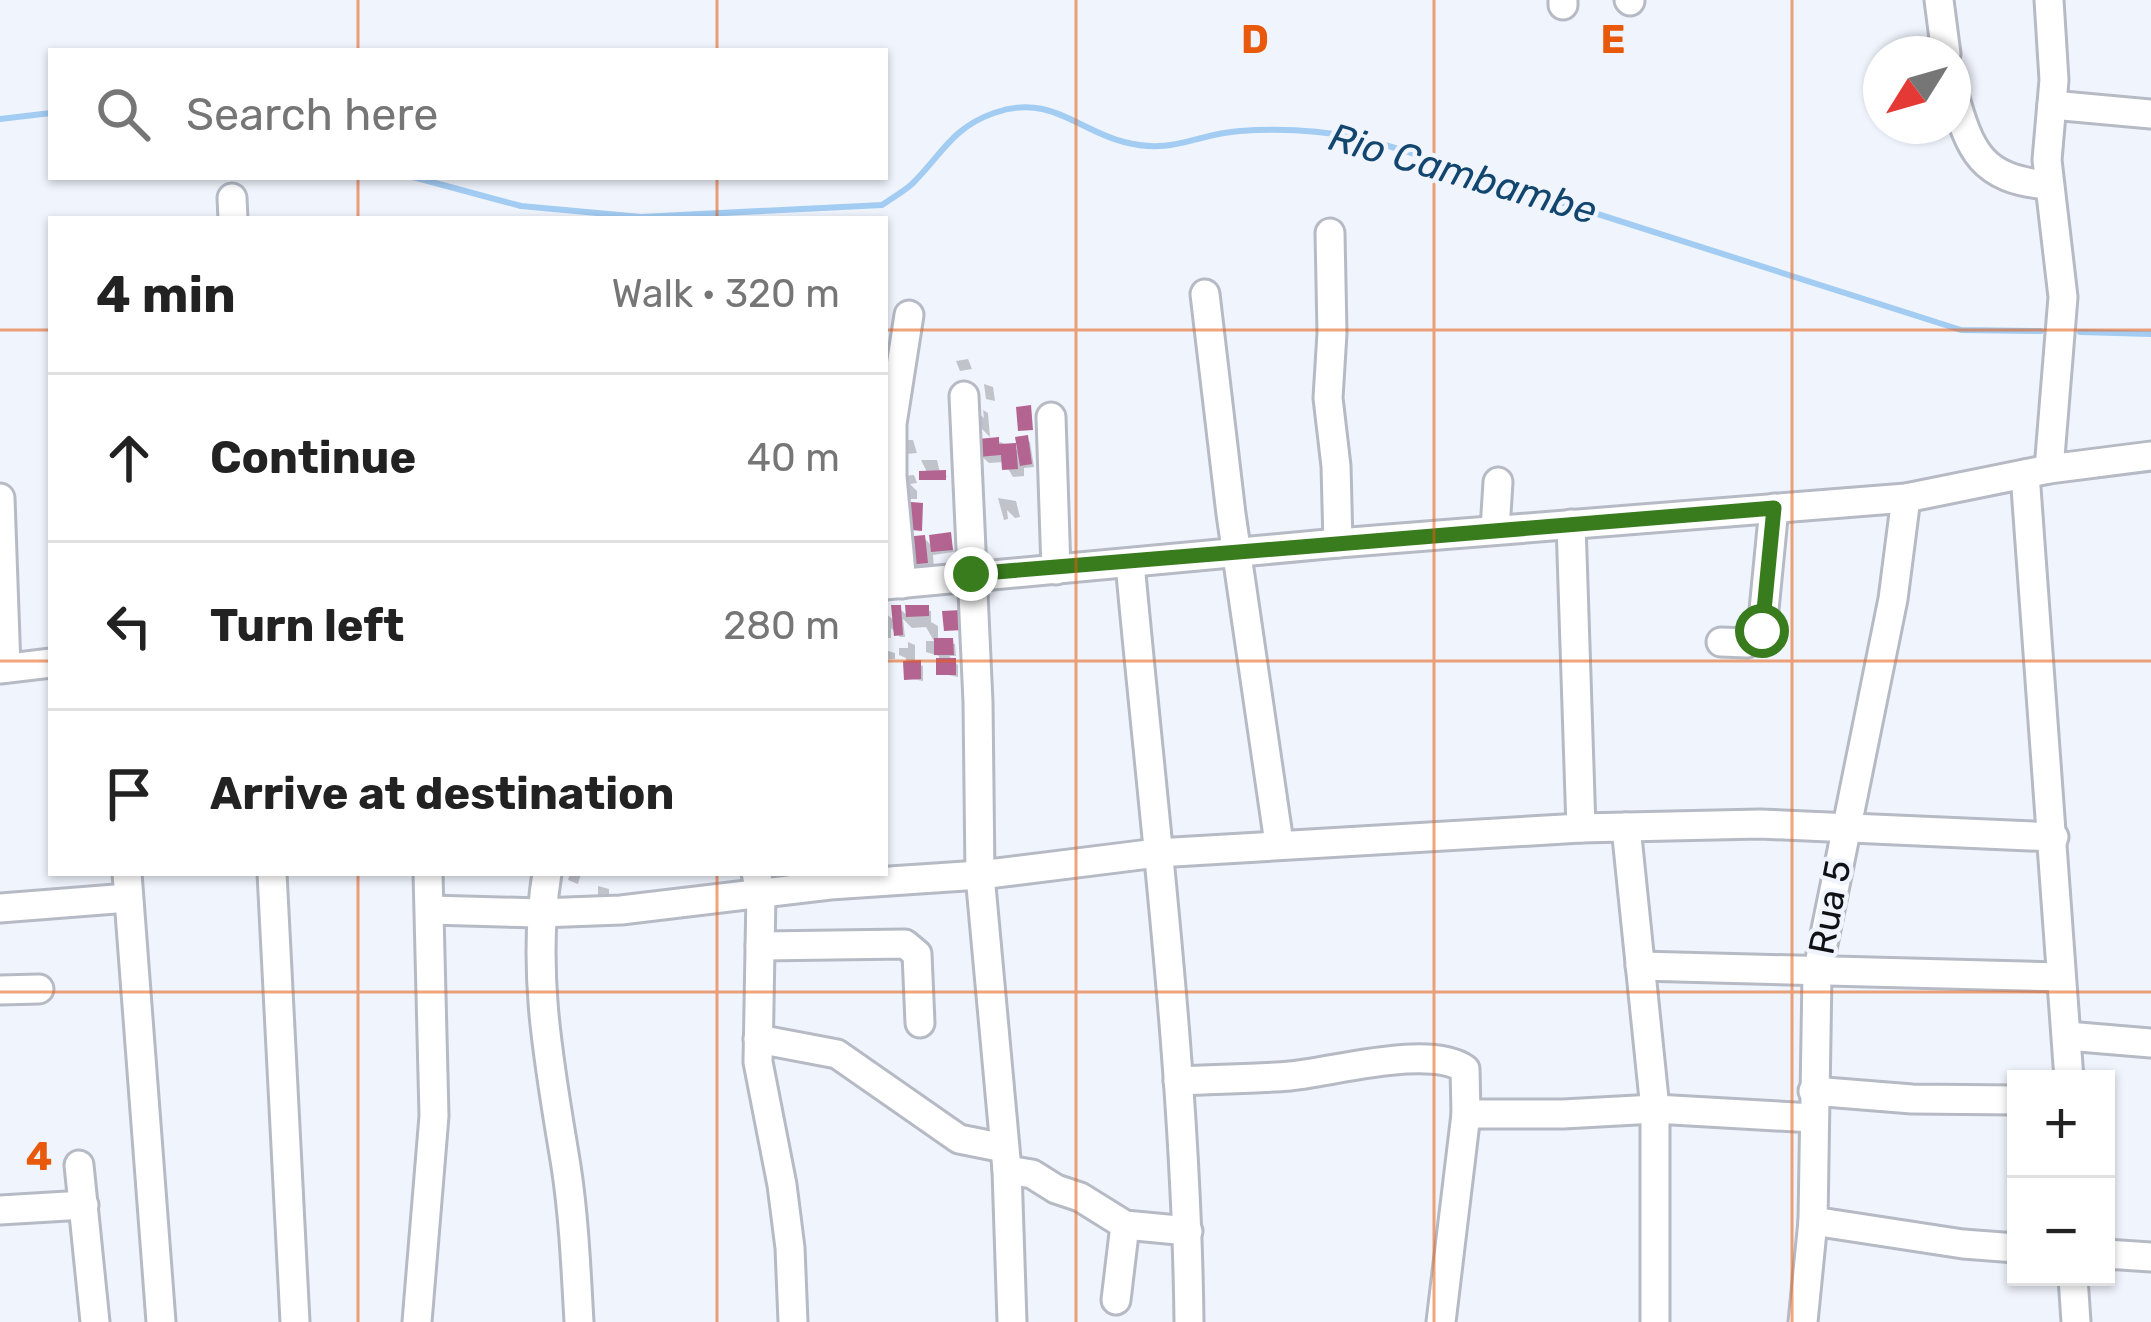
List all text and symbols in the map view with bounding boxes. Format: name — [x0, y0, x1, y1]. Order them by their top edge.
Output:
text: D — [1241, 17, 1269, 63]
text: E — [1601, 17, 1625, 63]
north arrow — [1863, 36, 1971, 144]
search box — [48, 48, 888, 180]
icon: search — [90, 81, 156, 147]
text: Search here — [186, 88, 438, 141]
water label: Rio Cambambe — [1324, 114, 1602, 234]
text: 4 min — [96, 264, 236, 325]
text: Walk · 320 m — [612, 271, 840, 317]
icon: ahead — [96, 425, 162, 491]
text: Continue — [210, 431, 416, 484]
text: 40 m — [747, 435, 840, 481]
route end — [944, 547, 998, 601]
icon: left — [96, 593, 162, 659]
text: Turn left — [210, 599, 404, 652]
text: 280 m — [723, 603, 840, 649]
route start — [1735, 604, 1789, 658]
icon: arrive — [96, 761, 162, 827]
text: Arrive at destination — [210, 767, 675, 820]
street label: Rua 5 — [1799, 856, 1860, 958]
map controls — [2007, 1070, 2115, 1286]
button: + — [2007, 1070, 2115, 1178]
text: 4 — [26, 1134, 52, 1180]
button: − — [2007, 1178, 2115, 1286]

